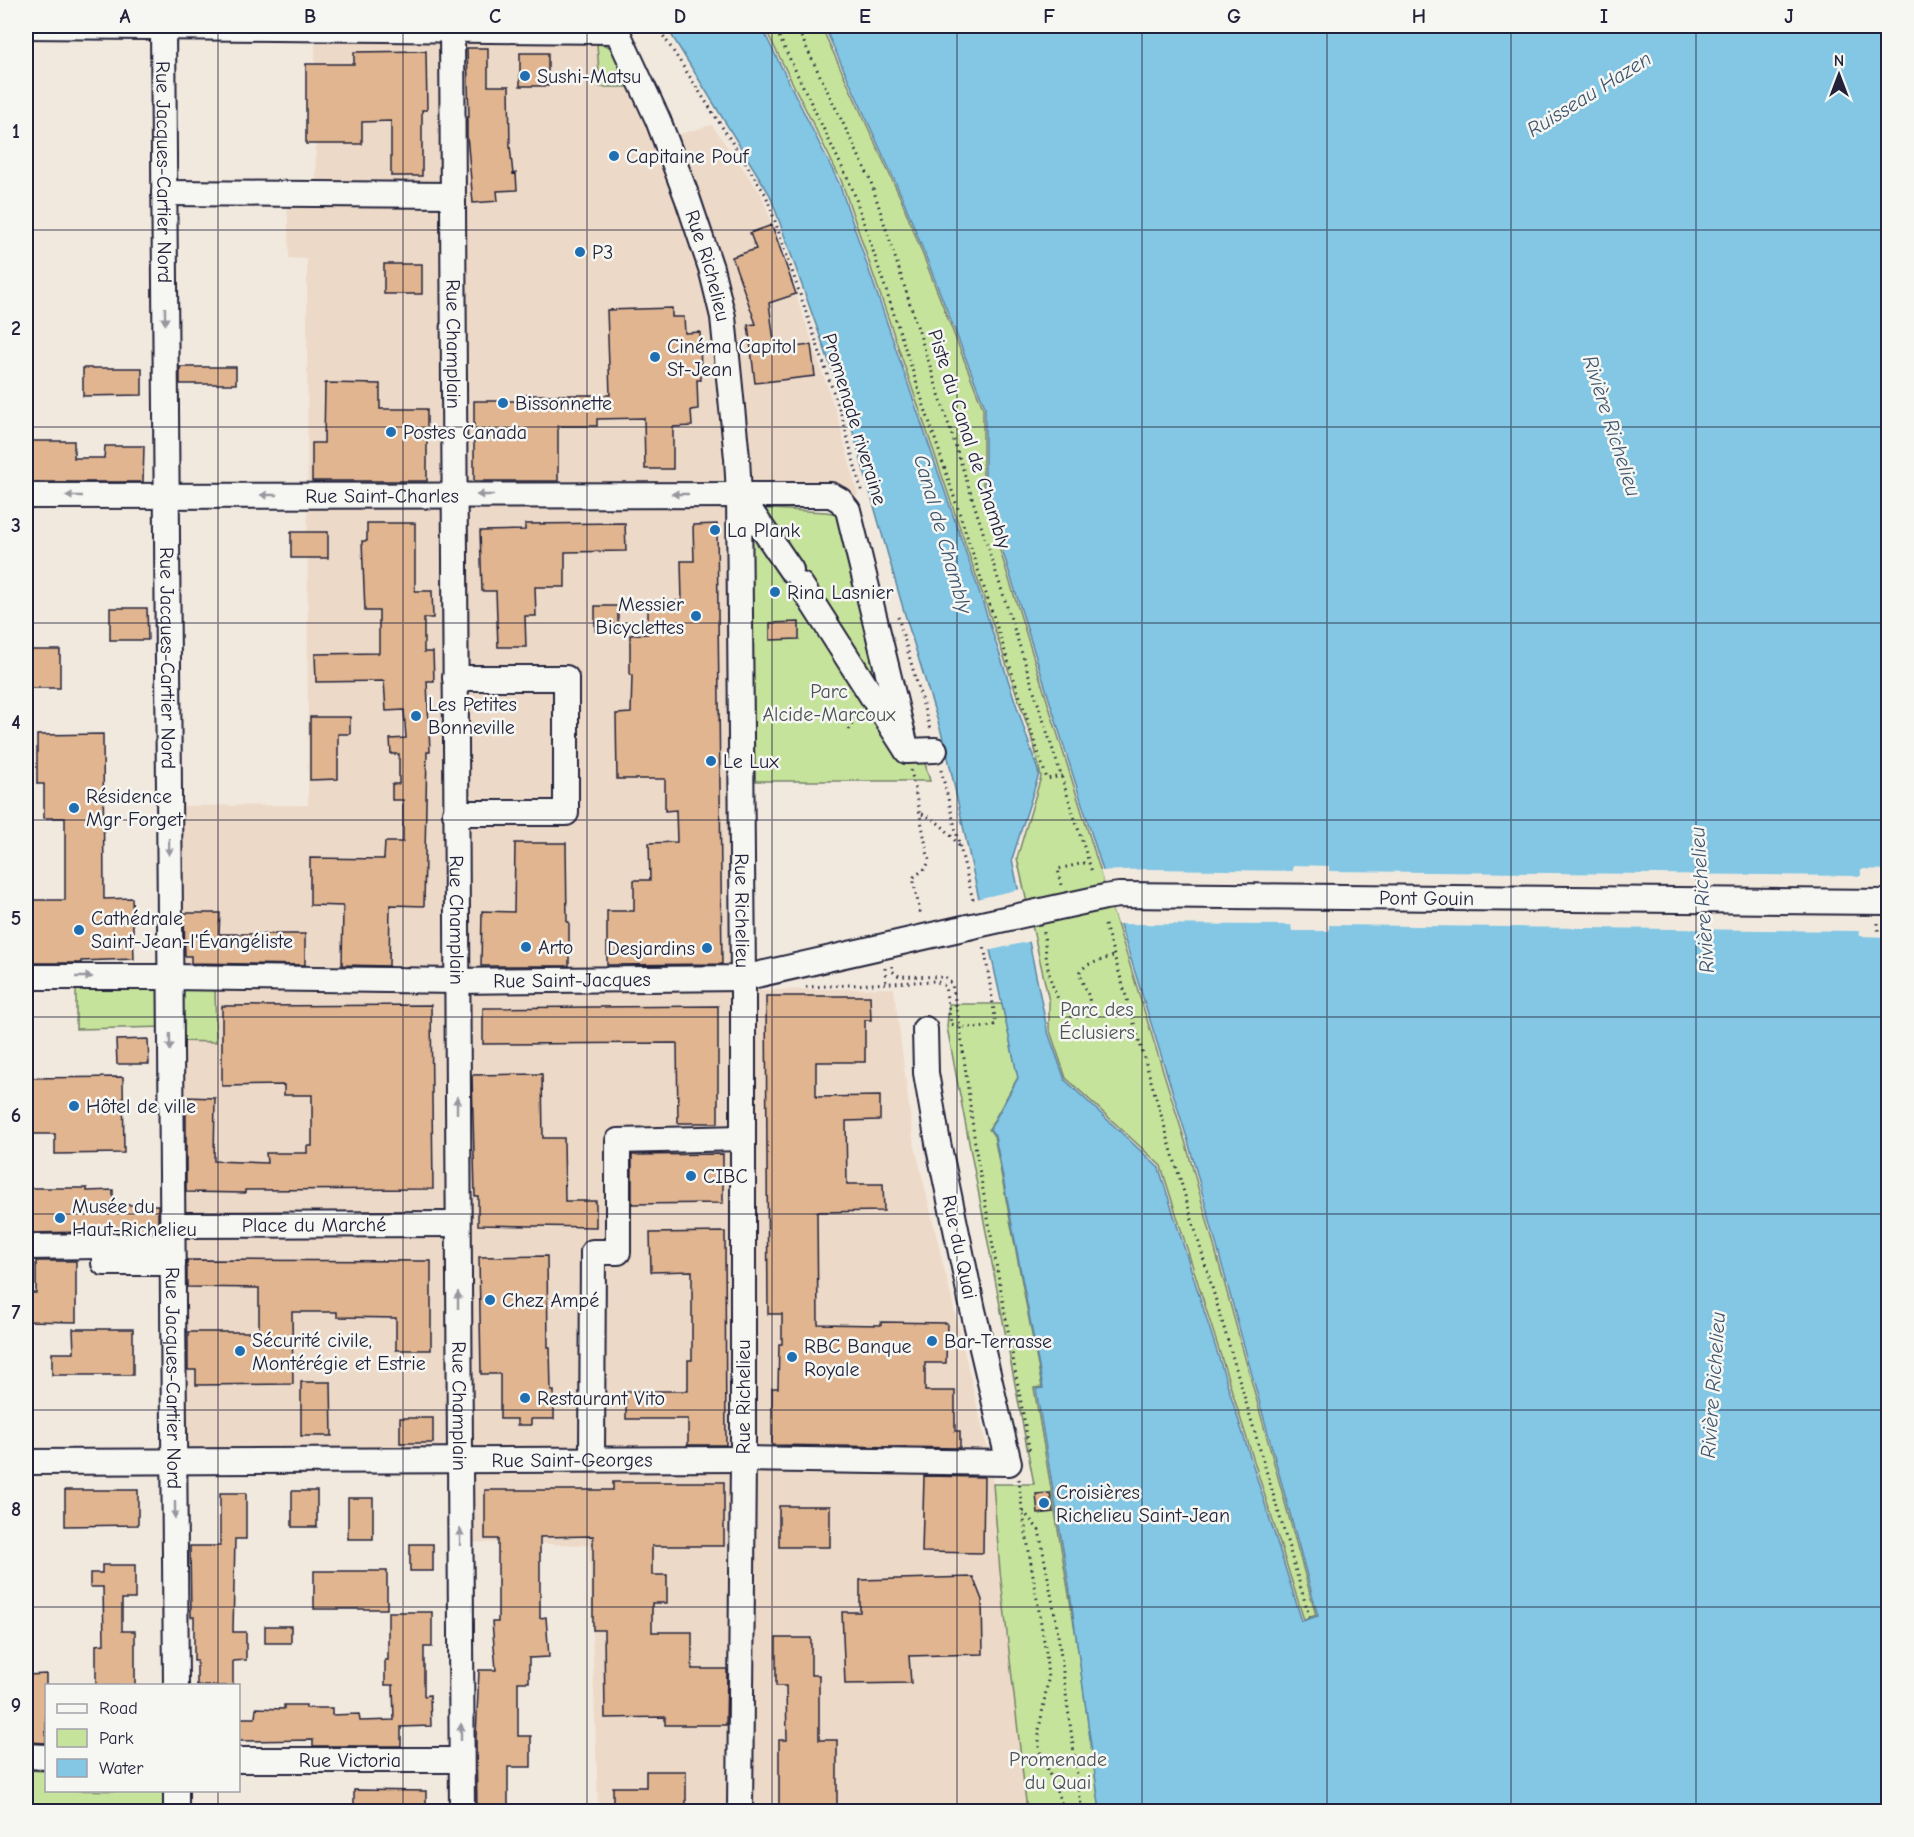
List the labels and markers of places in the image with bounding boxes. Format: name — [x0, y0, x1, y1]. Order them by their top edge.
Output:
place label: Sushi-Matsu — [537, 65, 641, 88]
marker: Sushi-Matsu — [518, 69, 532, 83]
place label: Capitaine Pouf — [626, 145, 750, 168]
marker: Capitaine Pouf — [607, 149, 621, 163]
place label: P3 — [592, 241, 613, 264]
marker: P3 — [573, 245, 587, 259]
place label: Cinéma Capitol St-Jean — [667, 335, 796, 381]
marker: Cinéma Capitol St-Jean — [648, 350, 662, 364]
place label: Bissonnette — [515, 392, 612, 415]
marker: Bissonnette — [496, 396, 510, 410]
place label: Postes Canada — [403, 421, 527, 444]
marker: Postes Canada — [384, 425, 398, 439]
place label: La Plank — [727, 519, 801, 542]
marker: La Plank — [708, 523, 722, 537]
place label: Rina Lasnier — [787, 581, 893, 604]
marker: Rina Lasnier — [768, 585, 782, 599]
place label: Messier Bicyclettes — [596, 593, 684, 639]
marker: Messier Bicyclettes — [689, 609, 703, 623]
place label: Les Petites Bonneville — [428, 693, 517, 739]
marker: Les Petites Bonneville — [409, 709, 423, 723]
place label: Le Lux — [723, 750, 779, 773]
marker: Le Lux — [704, 754, 718, 768]
place label: Résidence Mgr Forget — [86, 785, 184, 831]
marker: Résidence Mgr Forget — [67, 801, 81, 815]
place label: Cathédrale Saint-Jean-l'Évangéliste — [91, 907, 293, 953]
marker: Cathédrale Saint-Jean-l'Évangéliste — [72, 923, 86, 937]
place label: Arto — [538, 936, 573, 959]
place label: Desjardins — [607, 937, 695, 960]
marker: Arto — [519, 940, 533, 954]
marker: Desjardins — [700, 941, 714, 955]
place label: Hôtel de ville — [86, 1095, 196, 1118]
marker: Hôtel de ville — [67, 1099, 81, 1113]
place label: CIBC — [703, 1165, 748, 1188]
marker: CIBC — [684, 1169, 698, 1183]
place label: Musée du Haut-Richelieu — [72, 1195, 197, 1241]
marker: Musée du Haut-Richelieu — [53, 1211, 67, 1225]
place label: Chez Ampé — [502, 1289, 599, 1312]
marker: Chez Ampé — [483, 1293, 497, 1307]
place label: Sécurité civile, Montérégie et Estrie — [252, 1329, 426, 1375]
place label: Bar-Terrasse — [944, 1330, 1052, 1353]
marker: Bar-Terrasse — [925, 1334, 939, 1348]
place label: RBC Banque Royale — [804, 1335, 912, 1381]
marker: Sécurité civile, Montérégie et Estrie — [233, 1344, 247, 1358]
marker: RBC Banque Royale — [785, 1350, 799, 1364]
place label: Restaurant Vito — [537, 1387, 665, 1410]
marker: Restaurant Vito — [518, 1391, 532, 1405]
place label: Croisières Richelieu Saint-Jean — [1056, 1481, 1230, 1527]
marker: Croisières Richelieu Saint-Jean — [1037, 1496, 1051, 1510]

